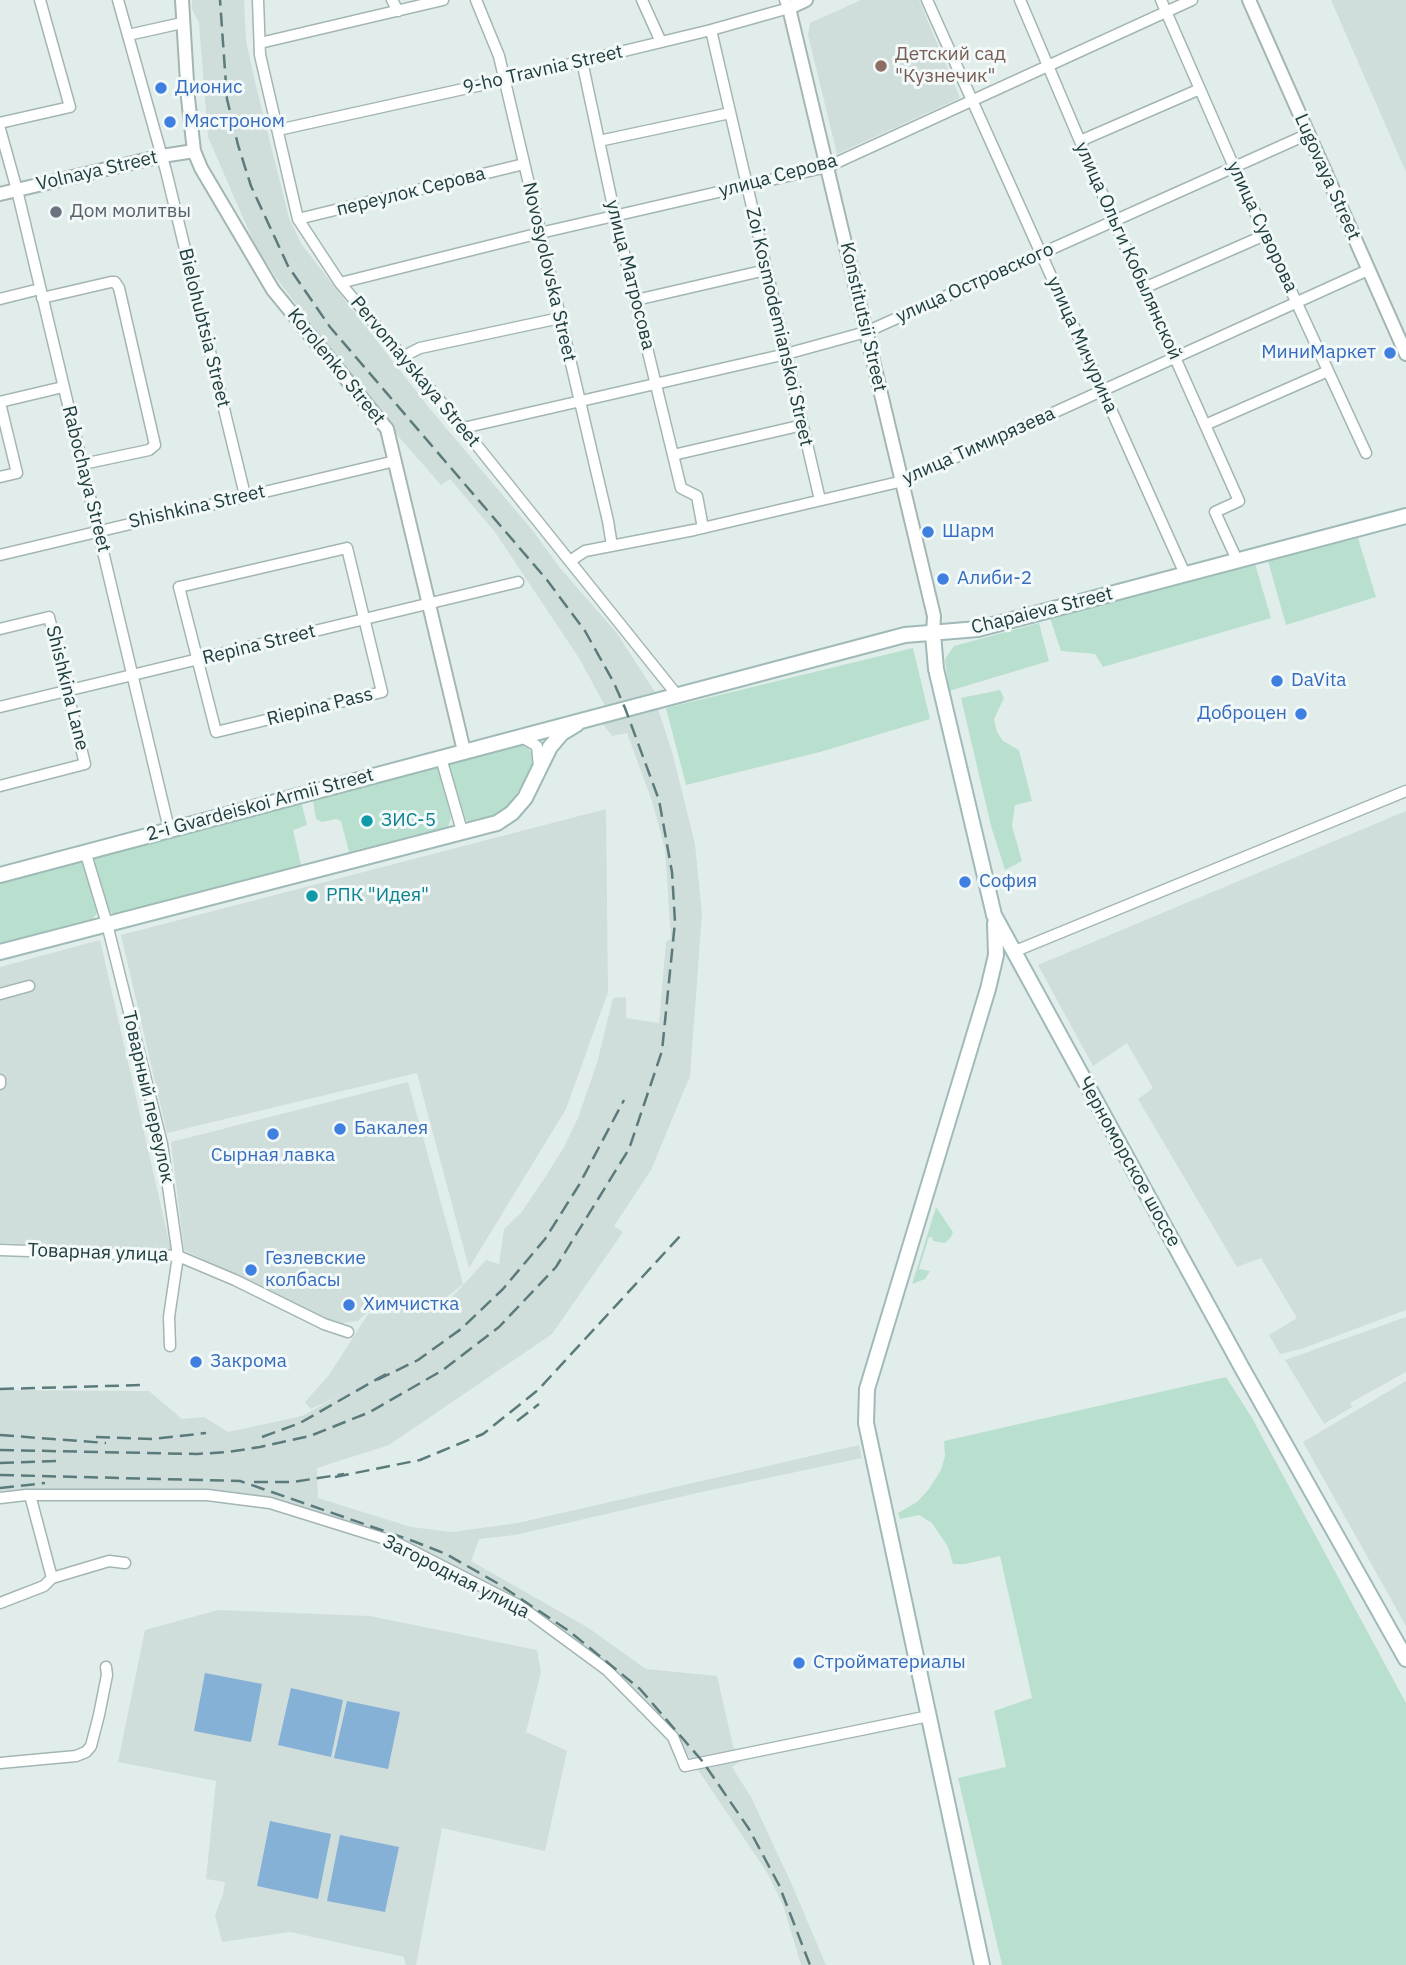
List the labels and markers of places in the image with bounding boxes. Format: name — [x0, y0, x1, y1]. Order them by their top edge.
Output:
place label: Детский сад "Кузнечик" — [895, 44, 1006, 88]
marker: Детский сад "Кузнечик" — [873, 58, 889, 74]
place label: Дионис — [175, 77, 243, 99]
marker: Дионис — [153, 80, 169, 96]
place label: Мястроном — [184, 111, 285, 133]
marker: Мястроном — [162, 114, 178, 130]
place label: Дом молитвы — [70, 201, 191, 223]
marker: Дом молитвы — [48, 204, 64, 220]
place label: МиниМаркет — [1261, 342, 1376, 364]
marker: МиниМаркет — [1382, 345, 1398, 361]
place label: Шарм — [942, 521, 995, 543]
marker: Шарм — [920, 524, 936, 540]
place label: Алиби-2 — [957, 568, 1032, 590]
marker: Алиби-2 — [935, 571, 951, 587]
place label: DaVita — [1291, 670, 1346, 692]
marker: DaVita — [1269, 673, 1285, 689]
place label: Доброцен — [1197, 703, 1287, 725]
marker: Доброцен — [1293, 706, 1309, 722]
place label: ЗИС-5 — [381, 810, 436, 832]
marker: ЗИС-5 — [359, 813, 375, 829]
place label: София — [979, 871, 1037, 893]
marker: София — [957, 874, 973, 890]
place label: РПК "Идея" — [326, 885, 429, 907]
marker: РПК "Идея" — [304, 888, 320, 904]
place label: Бакалея — [354, 1118, 428, 1140]
marker: Бакалея — [332, 1121, 348, 1137]
marker: Сырная лавка — [265, 1126, 281, 1142]
place label: Сырная лавка — [211, 1145, 335, 1167]
place label: Гезлевские колбасы — [265, 1248, 366, 1292]
marker: Гезлевские колбасы — [243, 1262, 259, 1278]
place label: Химчистка — [363, 1294, 459, 1316]
marker: Химчистка — [341, 1297, 357, 1313]
place label: Закрома — [210, 1351, 287, 1373]
marker: Закрома — [188, 1354, 204, 1370]
place label: Стройматериалы — [813, 1652, 966, 1674]
marker: Стройматериалы — [791, 1655, 807, 1671]

